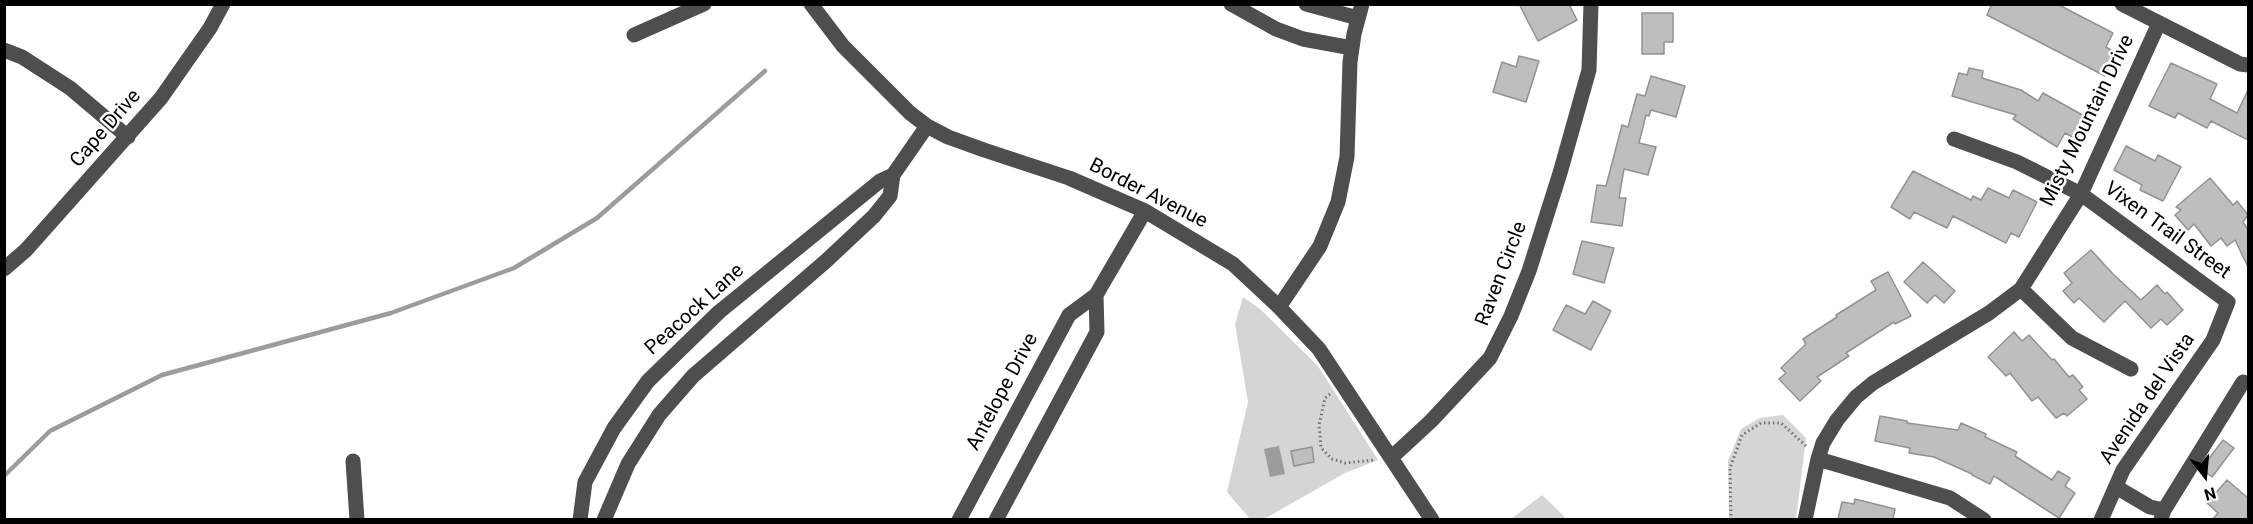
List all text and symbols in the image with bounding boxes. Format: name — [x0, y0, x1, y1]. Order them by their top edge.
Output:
street label: Misty Mountain Drive — [2036, 31, 2140, 211]
street label: Cape Drive — [66, 85, 146, 173]
street label: Border Avenue — [1085, 154, 1211, 234]
street label: Vixen Trail Street — [2099, 177, 2235, 285]
street label: Raven Circle — [1471, 219, 1533, 329]
street label: Peacock Lane — [641, 259, 749, 361]
street label: Antelope Drive — [962, 329, 1044, 455]
street label: Avenida del Vista — [2095, 329, 2201, 469]
north arrow — [2175, 446, 2235, 506]
text: N — [2202, 483, 2218, 504]

